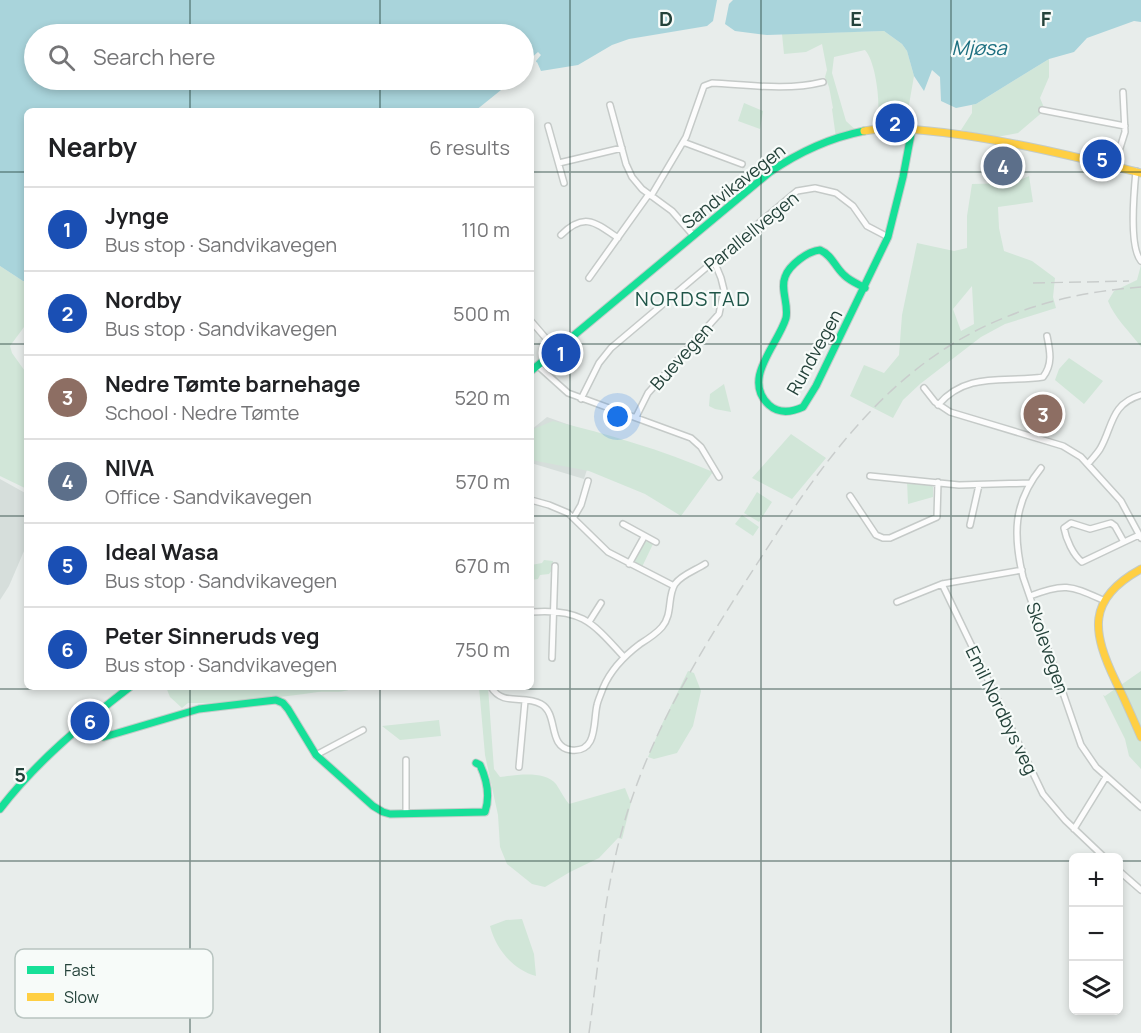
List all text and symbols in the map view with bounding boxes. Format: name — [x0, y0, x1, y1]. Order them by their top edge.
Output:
text: D — [659, 5, 673, 32]
text: E — [850, 5, 862, 32]
text: F — [1041, 5, 1052, 32]
search box — [24, 24, 534, 90]
water label: Mjøsa — [951, 34, 1007, 61]
icon: search — [45, 41, 78, 74]
text: Search here — [93, 42, 215, 72]
pin: 2 — [876, 100, 914, 146]
text: Nearby — [48, 129, 137, 165]
text: 6 results — [429, 134, 510, 161]
pin: 5 — [1082, 136, 1122, 182]
street label: Sandvikavegen — [676, 138, 790, 234]
pin: 4 — [984, 144, 1022, 188]
street label: Parallellvegen — [699, 186, 803, 276]
text: Jynge — [105, 201, 169, 231]
text: 1 — [63, 216, 72, 243]
text: 110 m — [461, 216, 510, 243]
text: Bus stop · Sandvikavegen — [105, 231, 337, 258]
text: Nordby — [105, 285, 182, 315]
district label: NORDSTAD — [635, 285, 751, 312]
text: 2 — [62, 300, 73, 327]
text: 500 m — [453, 300, 510, 327]
street label: Rundvegen — [781, 305, 847, 399]
text: Bus stop · Sandvikavegen — [105, 315, 337, 342]
street label: Buevegen — [644, 317, 718, 395]
pin: 1 — [542, 330, 580, 376]
text: Nedre Tømte barnehage — [105, 369, 360, 399]
text: 3 — [62, 384, 73, 411]
text: 520 m — [454, 384, 510, 411]
pin: 3 — [1024, 392, 1062, 436]
text: School · Nedre Tømte — [105, 399, 300, 426]
your location — [603, 402, 632, 431]
text: NIVA — [105, 453, 154, 483]
text: 4 — [61, 468, 74, 495]
text: 570 m — [455, 468, 510, 495]
text: Office · Sandvikavegen — [105, 483, 312, 510]
text: Ideal Wasa — [105, 537, 219, 567]
text: 5 — [62, 552, 73, 579]
text: 670 m — [454, 552, 510, 579]
text: Bus stop · Sandvikavegen — [105, 567, 337, 594]
street label: Skolevegen — [1021, 599, 1075, 697]
text: Peter Sinneruds veg — [105, 621, 320, 651]
text: 6 — [61, 636, 74, 663]
text: 750 m — [455, 636, 510, 663]
street label: Emil Nordbys veg — [960, 642, 1044, 778]
text: Bus stop · Sandvikavegen — [105, 651, 337, 678]
pin: 6 — [70, 698, 110, 744]
text: 5 — [14, 761, 26, 788]
map controls — [1069, 853, 1123, 1015]
button: + — [1069, 853, 1123, 907]
button: − — [1069, 907, 1123, 961]
legend — [15, 949, 213, 1018]
text: Fast — [64, 959, 95, 981]
button: layers — [1069, 961, 1123, 1015]
text: Slow — [64, 986, 99, 1008]

